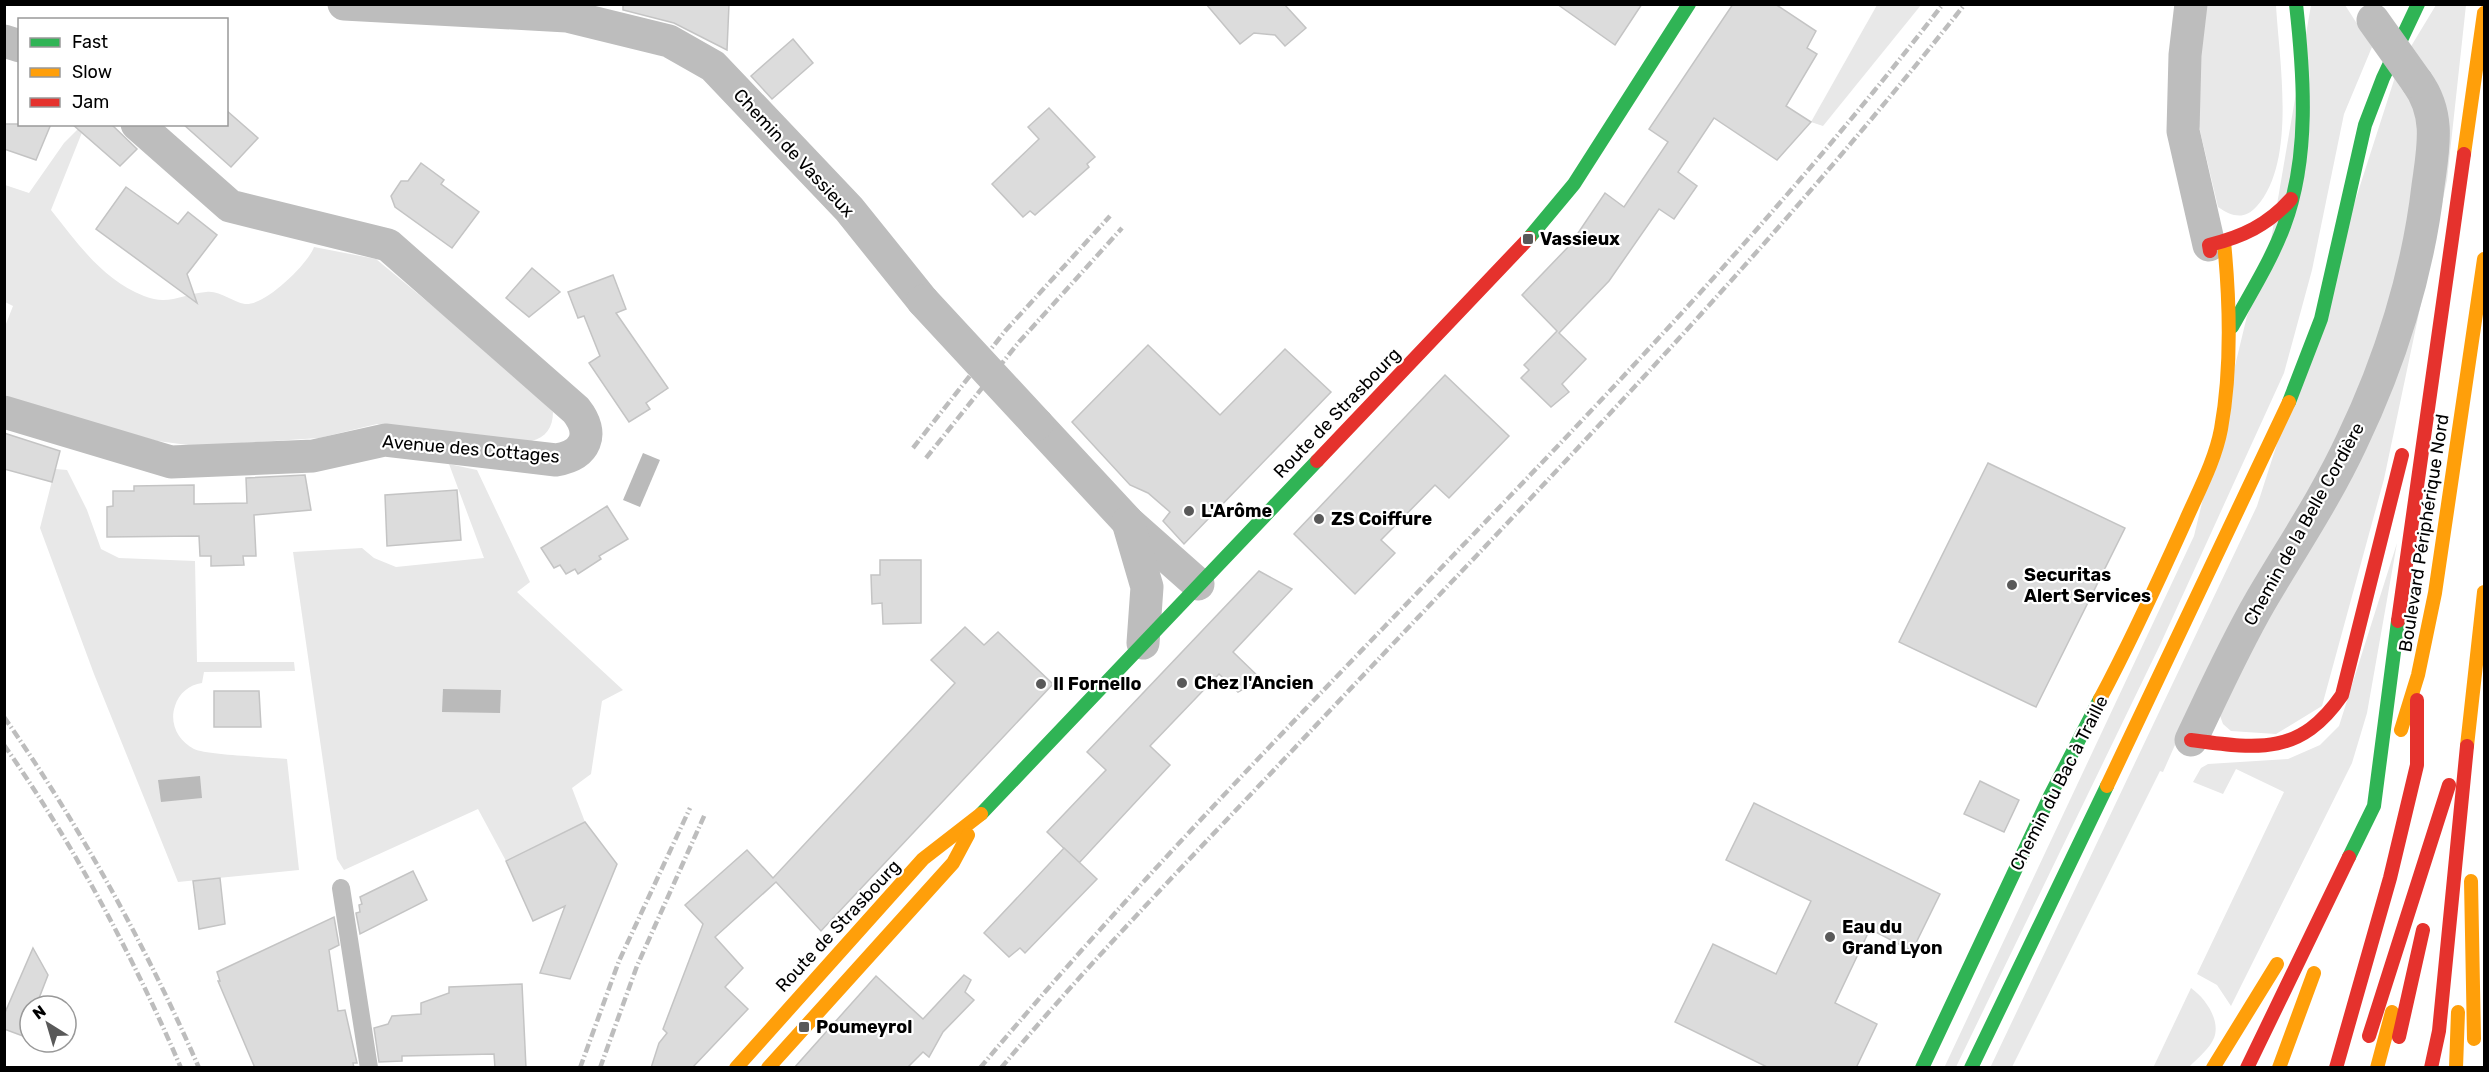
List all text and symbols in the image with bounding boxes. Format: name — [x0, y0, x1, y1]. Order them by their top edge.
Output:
legend — [18, 18, 228, 126]
text: Fast — [72, 31, 108, 53]
text: Slow — [72, 61, 112, 83]
street label: Chemin de Vassieux — [729, 84, 859, 222]
text: Jam — [72, 91, 109, 113]
place label: Vassieux — [1540, 228, 1620, 250]
marker: Vassieux — [1521, 232, 1535, 246]
street label: Route de Strasbourg — [1269, 343, 1405, 483]
street label: Boulevard Périphérique Nord — [2394, 412, 2454, 654]
street label: Chemin de la Belle Cordière — [2239, 419, 2369, 629]
street label: Avenue des Cottages — [381, 430, 561, 468]
place label: L'Arôme — [1201, 500, 1272, 522]
marker: L'Arôme — [1182, 504, 1196, 518]
place label: ZS Coiffure — [1331, 508, 1432, 530]
marker: ZS Coiffure — [1312, 512, 1326, 526]
place label: Securitas Alert Services — [2024, 564, 2151, 607]
marker: Securitas Alert Services — [2005, 578, 2019, 592]
place label: Chez l'Ancien — [1194, 672, 1314, 694]
place label: Il Fornello — [1053, 673, 1142, 695]
marker: Chez l'Ancien — [1175, 676, 1189, 690]
marker: Il Fornello — [1034, 677, 1048, 691]
street label: Chemin du Bac à Traille — [2005, 692, 2113, 874]
street label: Route de Strasbourg — [771, 855, 905, 997]
place label: Eau du Grand Lyon — [1842, 916, 1943, 959]
marker: Eau du Grand Lyon — [1823, 930, 1837, 944]
north arrow — [18, 994, 78, 1054]
text: N — [29, 1001, 50, 1023]
place label: Poumeyrol — [816, 1016, 912, 1038]
marker: Poumeyrol — [797, 1020, 811, 1034]

